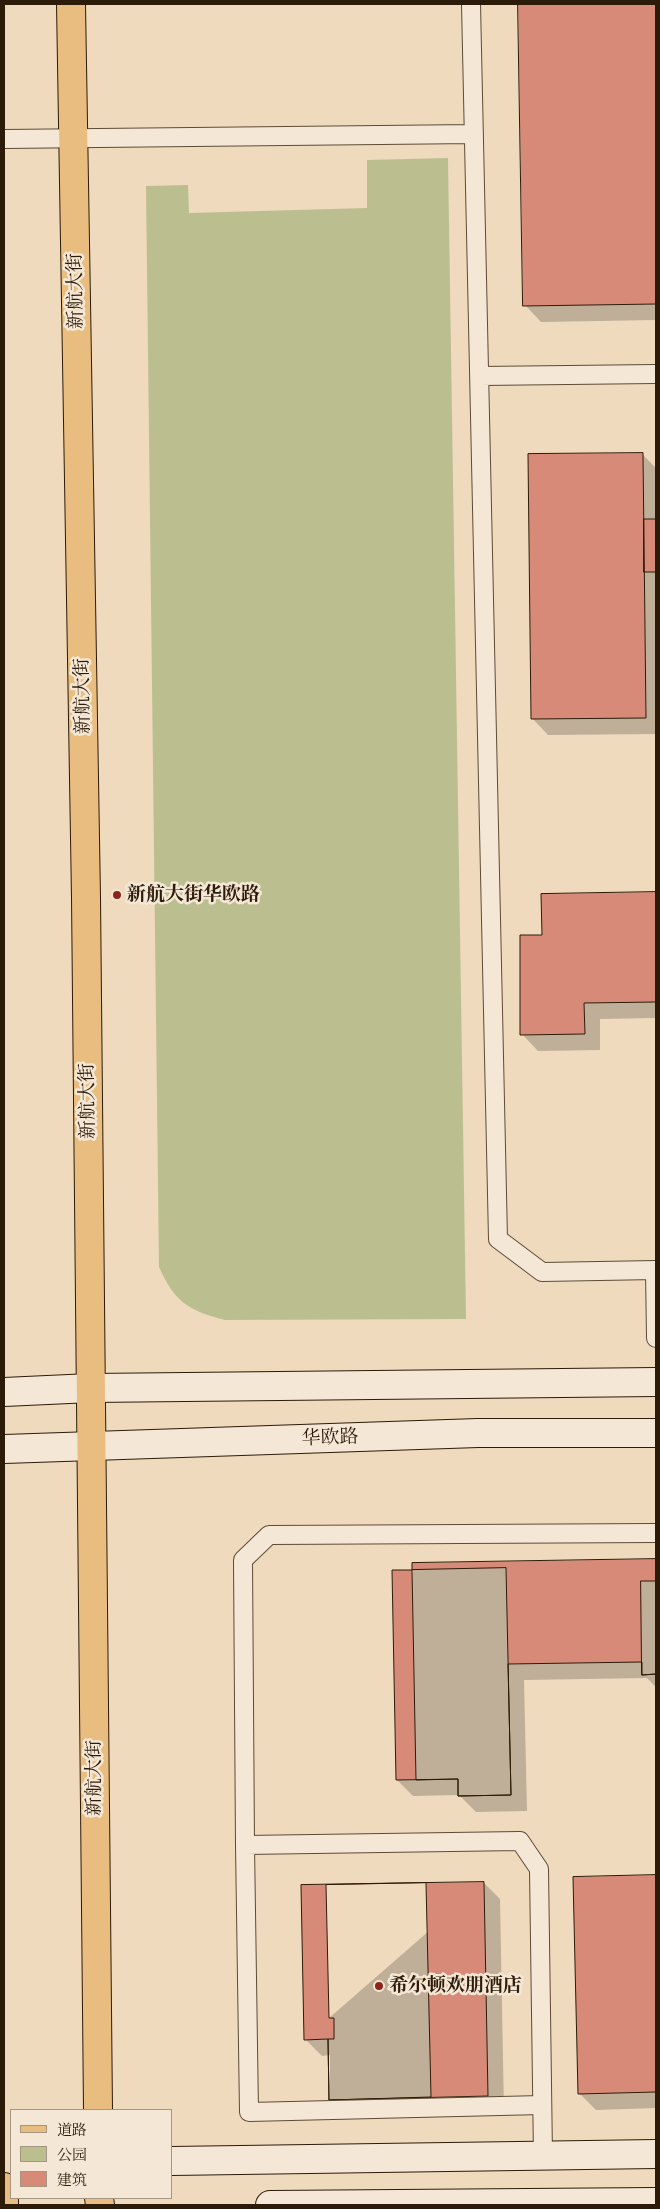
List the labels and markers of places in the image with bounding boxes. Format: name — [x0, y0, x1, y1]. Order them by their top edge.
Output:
place label: 新航大街华欧路 — [127, 884, 260, 906]
marker: 新航大街华欧路 — [111, 889, 123, 901]
place label: 希尔顿欢朋酒店 — [389, 1975, 522, 1997]
marker: 希尔顿欢朋酒店 — [373, 1980, 385, 1992]

